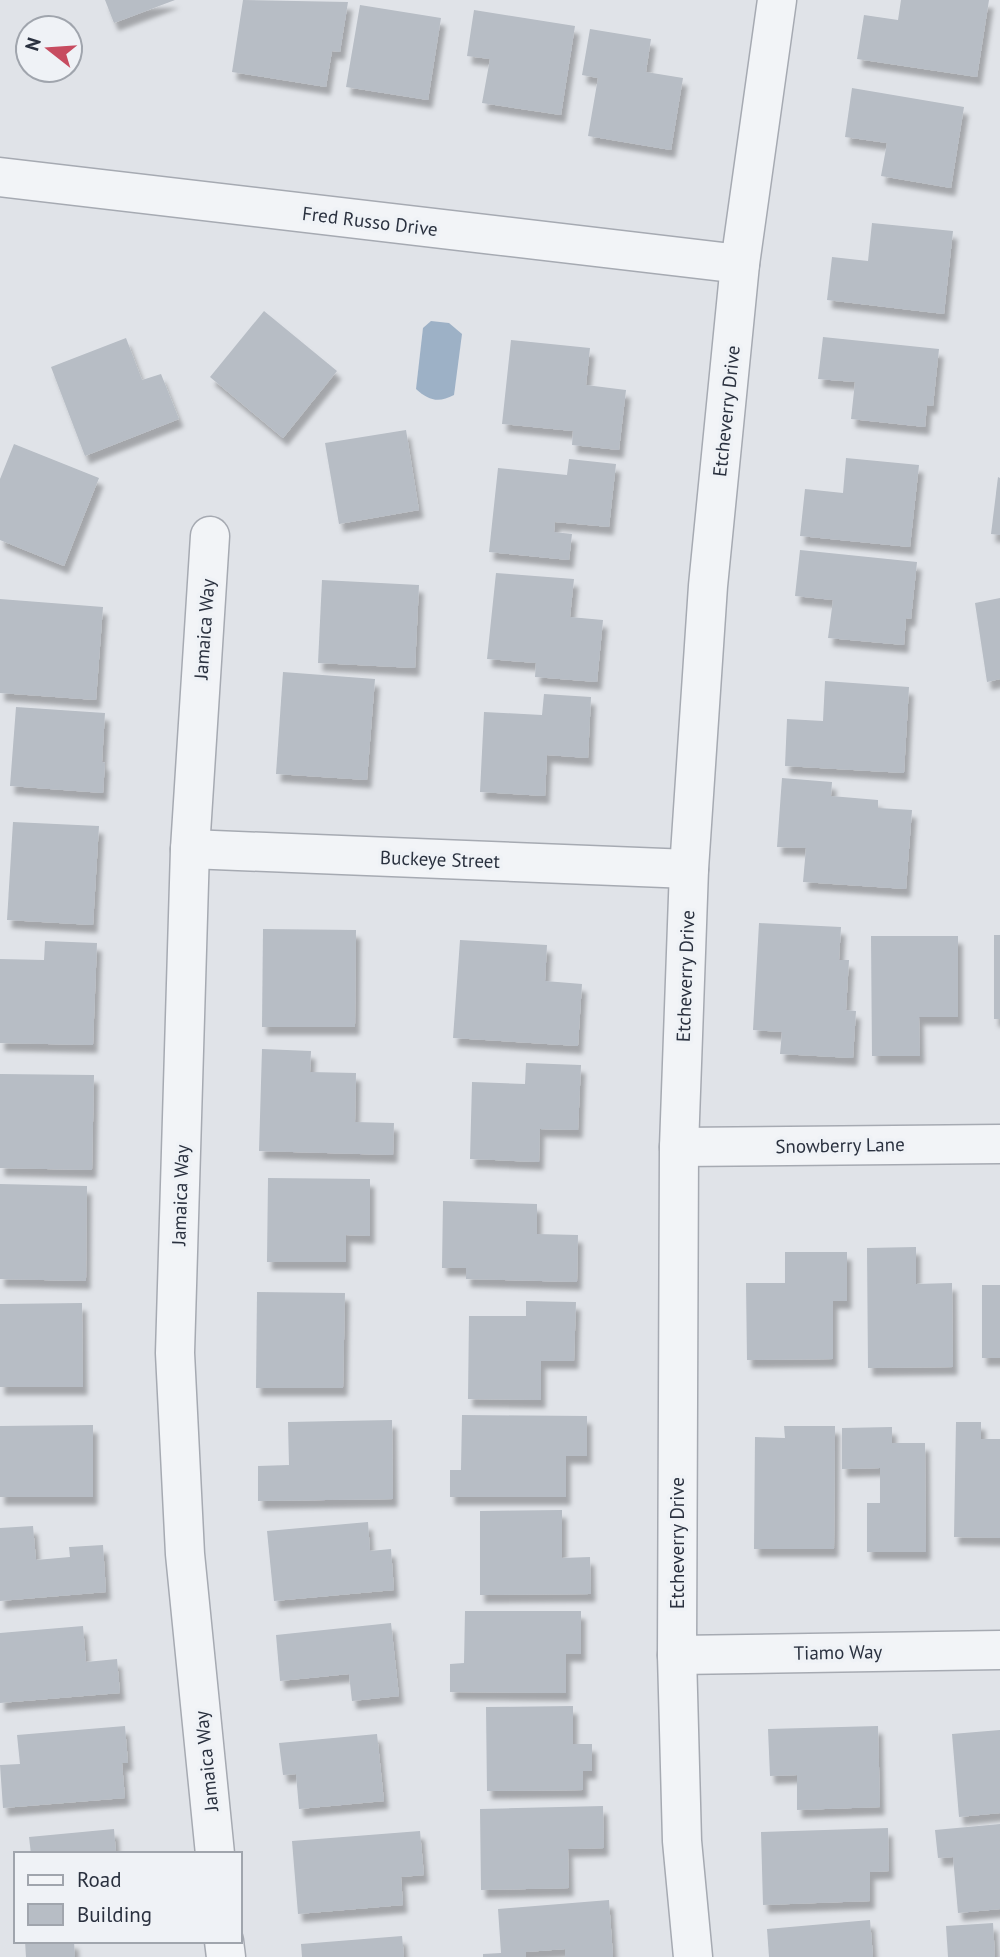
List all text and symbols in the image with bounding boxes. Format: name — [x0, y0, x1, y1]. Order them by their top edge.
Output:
north arrow — [14, 14, 84, 84]
text: N — [19, 35, 46, 54]
street label: Fred Russo Drive — [301, 201, 439, 241]
street label: Etcheverry Drive — [707, 344, 745, 478]
street label: Jamaica Way — [188, 578, 219, 681]
street label: Buckeye Street — [380, 845, 501, 873]
street label: Etcheverry Drive — [671, 910, 699, 1042]
street label: Snowberry Lane — [775, 1132, 905, 1158]
street label: Jamaica Way — [166, 1144, 194, 1247]
street label: Etcheverry Drive — [665, 1477, 689, 1609]
street label: Tiamo Way — [793, 1639, 883, 1665]
street label: Jamaica Way — [189, 1709, 223, 1813]
legend — [14, 1852, 242, 1943]
text: Road — [77, 1866, 121, 1893]
text: Building — [77, 1901, 152, 1928]

